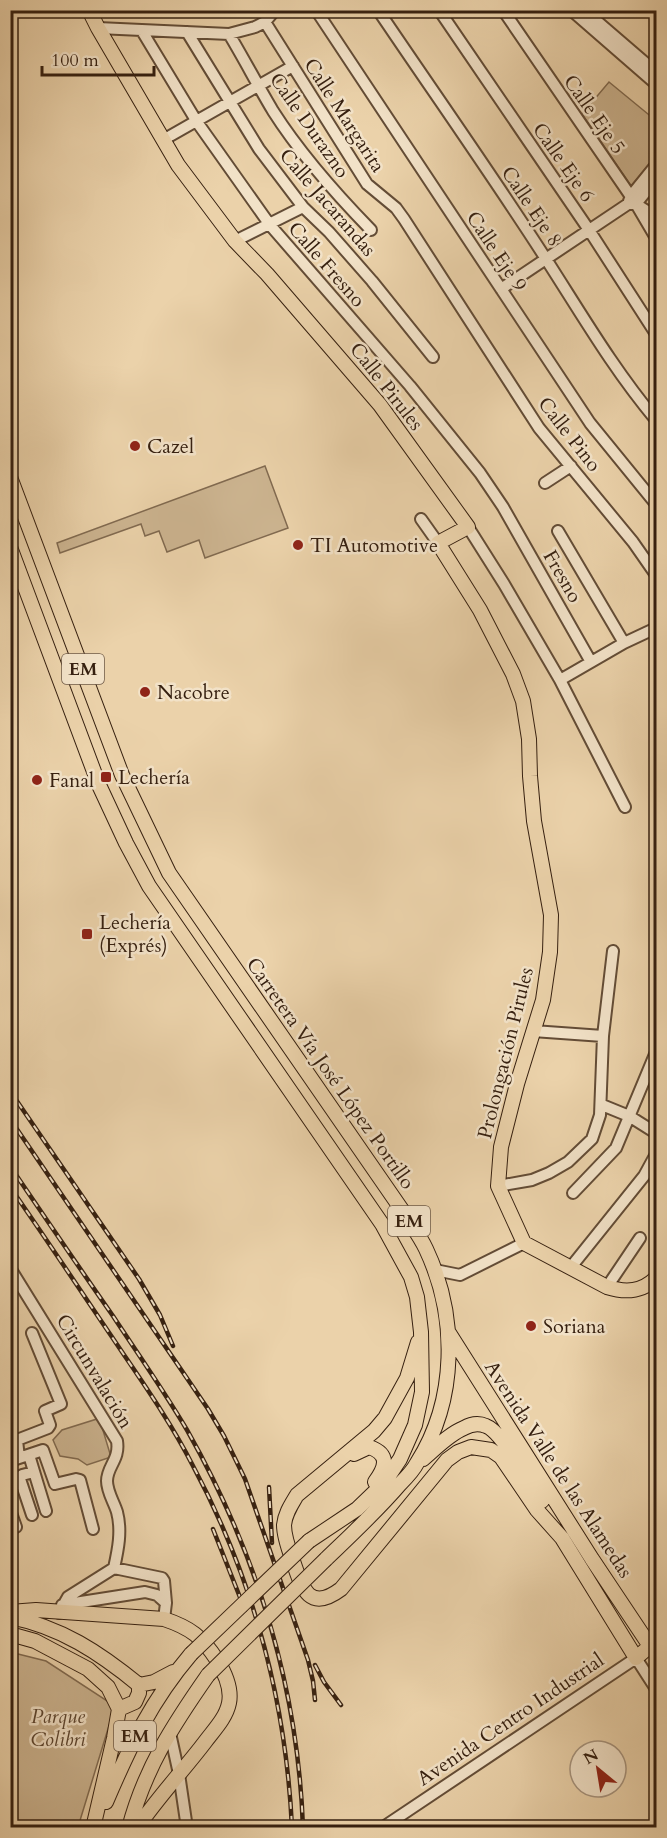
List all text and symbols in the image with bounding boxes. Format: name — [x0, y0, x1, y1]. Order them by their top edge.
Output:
scale bar — [42, 39, 154, 77]
text: 100 m — [51, 48, 99, 73]
street label: Calle Margarita — [298, 53, 392, 178]
street label: Calle Durazno — [263, 67, 356, 183]
street label: Calle Eje 5 — [557, 69, 632, 159]
street label: Calle Eje 6 — [526, 117, 601, 207]
street label: Calle Jacarandas — [273, 143, 382, 262]
street label: Calle Eje 8 — [495, 161, 568, 252]
street label: Calle Eje 9 — [460, 206, 533, 297]
street label: Calle Fresno — [282, 216, 371, 313]
street label: Calle Pirules — [344, 337, 430, 436]
street label: Calle Pino — [532, 391, 608, 478]
place label: Cazel — [147, 433, 194, 460]
marker: Cazel — [128, 439, 142, 453]
place label: TI Automotive — [310, 532, 438, 559]
marker: TI Automotive — [291, 538, 305, 552]
street label: Fresno — [537, 545, 589, 608]
road number: EM — [62, 654, 104, 684]
place label: Nacobre — [157, 679, 230, 706]
marker: Nacobre — [138, 685, 152, 699]
place label: Lechería — [118, 764, 190, 791]
place label: Fanal — [49, 767, 94, 794]
marker: Lechería — [99, 770, 113, 784]
marker: Fanal — [30, 773, 44, 787]
place label: Lechería (Exprés) — [99, 909, 171, 959]
marker: Lechería (Exprés) — [80, 927, 94, 941]
street label: Carretera Vía José López Portillo — [240, 952, 421, 1195]
street label: Prolongación Pirules — [471, 964, 540, 1142]
road number: EM — [388, 1206, 430, 1236]
street label: Circunvalación — [50, 1309, 140, 1434]
place label: Soriana — [543, 1313, 606, 1340]
marker: Soriana — [524, 1319, 538, 1333]
street label: Avenida Valle de las Alamedas — [478, 1355, 639, 1583]
street label: Avenida Centro Industrial — [411, 1647, 609, 1792]
park label: Parque Colibri — [31, 1703, 86, 1753]
road number: EM — [114, 1721, 156, 1751]
north arrow — [568, 1739, 628, 1799]
text: N — [579, 1744, 603, 1770]

